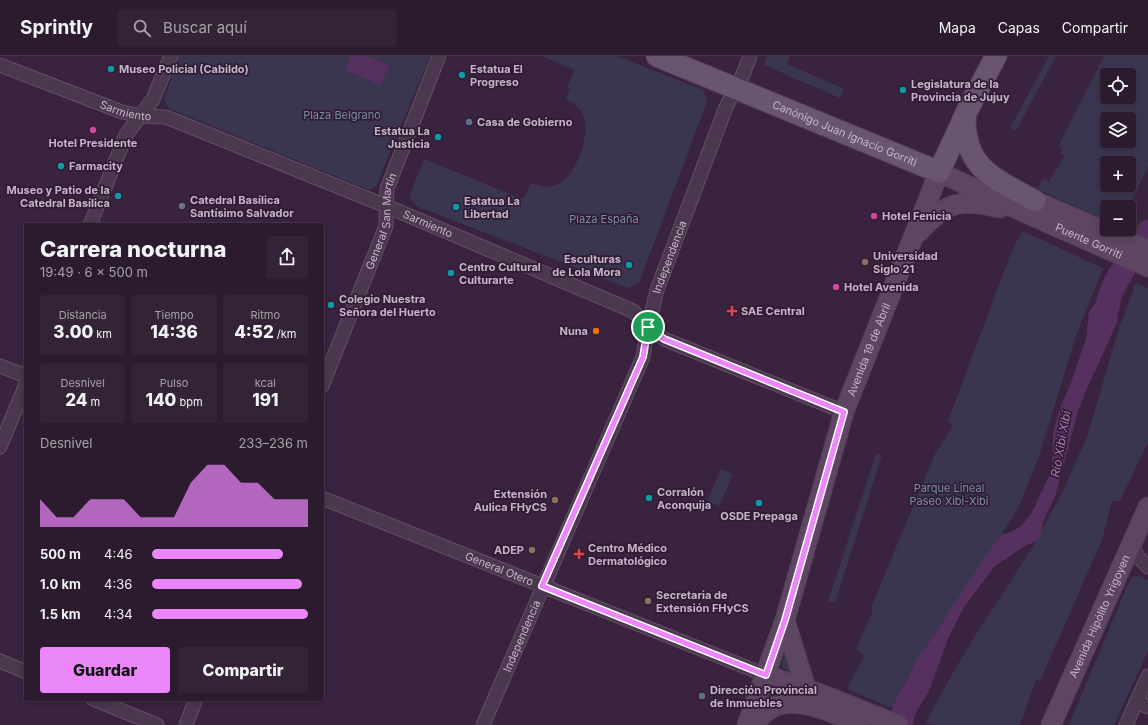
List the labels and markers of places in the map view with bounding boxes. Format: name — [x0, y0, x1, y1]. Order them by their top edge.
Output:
place label: Museo Policial (Cabildo) — [119, 62, 249, 76]
place label: Estatua El Progreso — [470, 62, 523, 89]
marker: Museo Policial (Cabildo) — [106, 64, 116, 74]
marker: Estatua El Progreso — [457, 70, 467, 80]
place label: Legislatura de la Provincia de Jujuy — [911, 77, 1010, 104]
marker: Legislatura de la Provincia de Jujuy — [898, 85, 908, 95]
place label: Casa de Gobierno — [477, 115, 573, 129]
marker: Casa de Gobierno — [464, 117, 474, 127]
place label: Estatua La Justicia — [374, 124, 430, 151]
marker: Hotel Presidente — [88, 125, 98, 135]
marker: Estatua La Justicia — [433, 132, 443, 142]
place label: Hotel Presidente — [49, 136, 138, 150]
place label: Farmacity — [69, 159, 123, 173]
marker: Farmacity — [56, 161, 66, 171]
place label: Museo y Patio de la Catedral Basílica — [6, 183, 110, 210]
marker: Museo y Patio de la Catedral Basílica — [113, 191, 123, 201]
place label: Catedral Basílica Santísimo Salvador — [190, 193, 294, 220]
place label: Estatua La Libertad — [464, 194, 520, 221]
marker: Catedral Basílica Santísimo Salvador — [177, 201, 187, 211]
marker: Estatua La Libertad — [451, 202, 461, 212]
place label: Hotel Fenicia — [882, 209, 951, 223]
marker: Hotel Fenicia — [869, 211, 879, 221]
place label: Universidad Siglo 21 — [873, 249, 938, 276]
place label: Esculturas de Lola Mora — [552, 252, 621, 279]
marker: Universidad Siglo 21 — [860, 257, 870, 267]
place label: Centro Cultural Culturarte — [459, 260, 541, 287]
marker: Esculturas de Lola Mora — [624, 260, 634, 270]
marker: Centro Cultural Culturarte — [446, 268, 456, 278]
place label: Hotel Avenida — [844, 280, 919, 294]
marker: Hotel Avenida — [831, 282, 841, 292]
place label: Colegio Nuestra Señora del Huerto — [339, 292, 436, 319]
marker: Colegio Nuestra Señora del Huerto — [326, 300, 336, 310]
place label: SAE Central — [741, 304, 805, 318]
marker: SAE Central — [726, 305, 738, 317]
pin — [631, 310, 665, 344]
place label: Nuna — [560, 324, 588, 338]
marker: Nuna — [591, 326, 601, 336]
place label: Corralón Aconquija — [657, 485, 711, 512]
place label: Extensión Aulica FHyCS — [474, 487, 547, 514]
marker: Corralón Aconquija — [644, 493, 654, 503]
marker: Extensión Aulica FHyCS — [550, 495, 560, 505]
marker: OSDE Prepaga — [754, 498, 764, 508]
place label: OSDE Prepaga — [720, 509, 798, 523]
place label: Centro Médico Dermatológico — [588, 541, 667, 568]
place label: ADEP — [494, 543, 524, 557]
marker: ADEP — [527, 545, 537, 555]
marker: Centro Médico Dermatológico — [573, 548, 585, 560]
place label: Secretaria de Extensión FHyCS — [656, 588, 749, 615]
marker: Secretaria de Extensión FHyCS — [643, 596, 653, 606]
place label: Dirección Provincial de Inmuebles — [710, 683, 817, 710]
marker: Dirección Provincial de Inmuebles — [697, 691, 707, 701]

